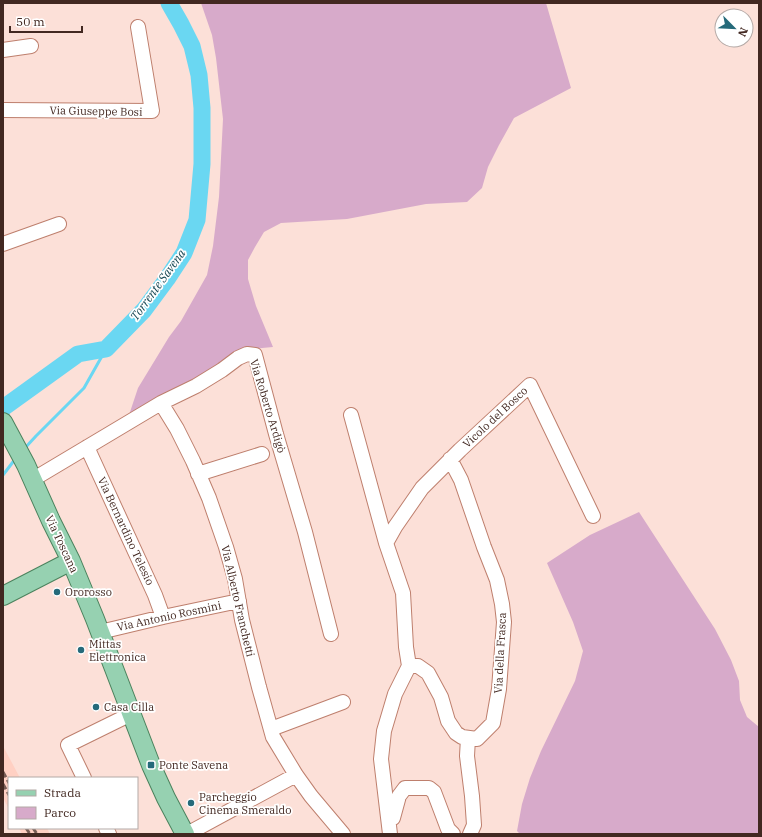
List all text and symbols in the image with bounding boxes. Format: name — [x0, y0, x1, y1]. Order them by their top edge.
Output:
scale bar — [10, 8, 82, 34]
north arrow — [714, 8, 754, 48]
text: 50 m — [16, 14, 45, 29]
text: N — [735, 25, 751, 39]
street label: Via Giuseppe Bosi — [49, 103, 143, 119]
water label: Torrente Savena — [127, 246, 189, 323]
street label: Via Roberto Ardigò — [247, 357, 289, 455]
street label: Vicolo del Bosco — [460, 383, 530, 451]
street label: Via Bernardino Telesio — [95, 475, 157, 587]
street label: Via Toscana — [43, 513, 81, 575]
street label: Via Alberto Franchetti — [218, 544, 258, 659]
place label: Ororosso — [65, 585, 112, 599]
marker: Ororosso — [52, 587, 62, 597]
street label: Via Antonio Rosmini — [116, 598, 223, 634]
street label: Via della Frasca — [491, 612, 509, 694]
place label: Mittas Elettronica — [89, 637, 146, 664]
marker: Mittas Elettronica — [76, 645, 86, 655]
place label: Casa Cilla — [104, 700, 154, 714]
marker: Casa Cilla — [91, 702, 101, 712]
place label: Ponte Savena — [159, 758, 228, 772]
marker: Ponte Savena — [146, 760, 156, 770]
legend — [8, 777, 138, 829]
text: Strada — [44, 785, 81, 800]
place label: Parcheggio Cinema Smeraldo — [199, 790, 292, 817]
marker: Parcheggio Cinema Smeraldo — [186, 798, 196, 808]
text: Parco — [44, 805, 76, 820]

